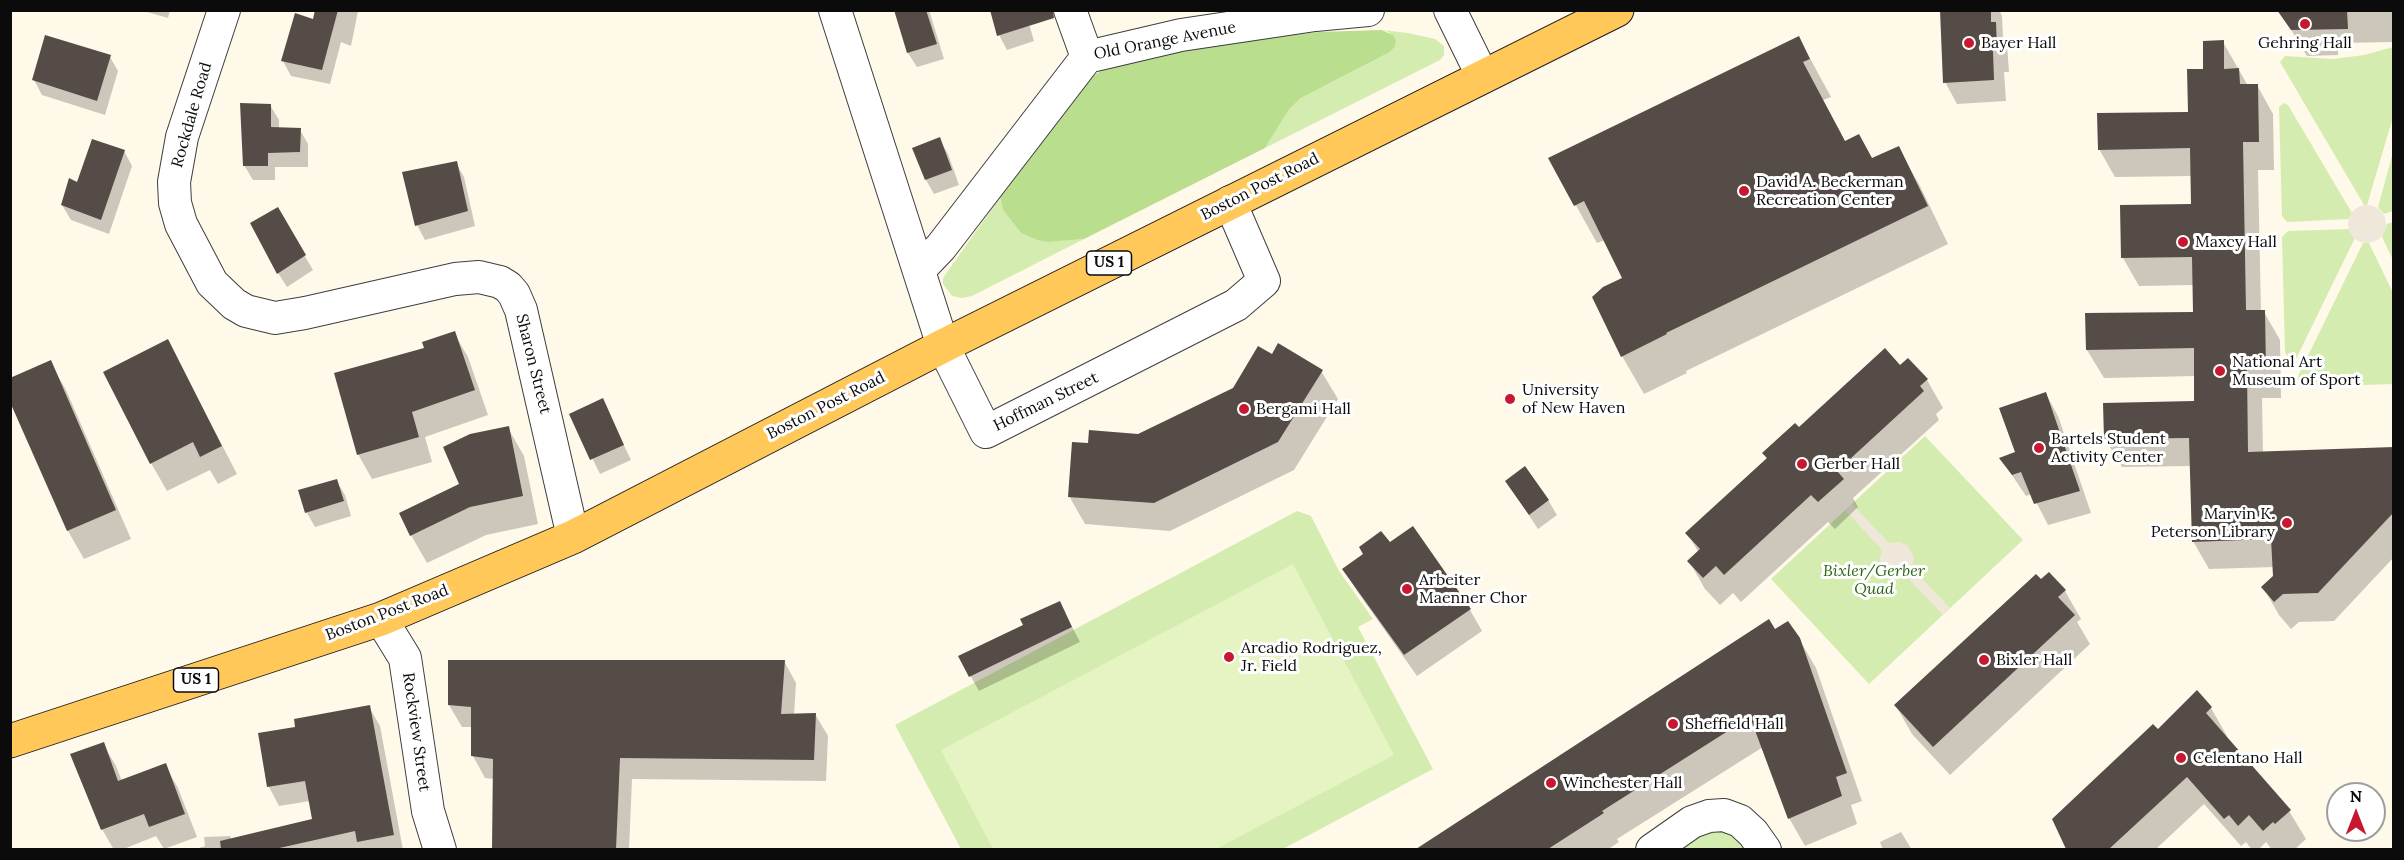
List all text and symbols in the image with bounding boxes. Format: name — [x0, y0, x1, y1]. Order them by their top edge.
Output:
marker: Gehring Hall — [2298, 17, 2312, 31]
street label: Old Orange Avenue — [1092, 18, 1238, 64]
place label: Bayer Hall — [1981, 33, 2056, 53]
place label: Gehring Hall — [2258, 33, 2352, 53]
marker: Bayer Hall — [1962, 36, 1976, 50]
street label: Rockdale Road — [168, 60, 216, 170]
street label: Boston Post Road — [1198, 149, 1322, 225]
place label: David A. Beckerman Recreation Center — [1756, 172, 1904, 210]
marker: David A. Beckerman Recreation Center — [1737, 184, 1751, 198]
place label: Maxcy Hall — [2195, 232, 2277, 252]
marker: Maxcy Hall — [2176, 235, 2190, 249]
road number: US 1 — [1086, 251, 1132, 275]
street label: Sharon Street — [511, 312, 555, 416]
place label: National Art Museum of Sport — [2232, 352, 2360, 390]
marker: National Art Museum of Sport — [2213, 364, 2227, 378]
street label: Boston Post Road — [764, 368, 888, 444]
street label: Hoffman Street — [990, 368, 1102, 436]
place label: University of New Haven — [1522, 380, 1625, 418]
marker: University of New Haven — [1503, 392, 1517, 406]
place label: Bergami Hall — [1256, 399, 1351, 419]
marker: Bergami Hall — [1237, 402, 1251, 416]
place label: Bartels Student Activity Center — [2051, 429, 2166, 467]
marker: Bartels Student Activity Center — [2032, 441, 2046, 455]
place label: Gerber Hall — [1814, 454, 1900, 474]
marker: Gerber Hall — [1795, 457, 1809, 471]
place label: Marvin K. Peterson Library — [2151, 504, 2275, 542]
marker: Marvin K. Peterson Library — [2280, 516, 2294, 530]
park label: Bixler/Gerber Quad — [1823, 561, 1925, 599]
place label: Arbeiter Maenner Chor — [1419, 570, 1527, 608]
street label: Boston Post Road — [323, 581, 451, 645]
marker: Arbeiter Maenner Chor — [1400, 582, 1414, 596]
place label: Arcadio Rodriguez, Jr. Field — [1241, 638, 1382, 676]
marker: Arcadio Rodriguez, Jr. Field — [1222, 650, 1236, 664]
place label: Bixler Hall — [1996, 650, 2072, 670]
marker: Bixler Hall — [1977, 653, 1991, 667]
road number: US 1 — [174, 668, 218, 692]
street label: Rockview Street — [398, 671, 434, 793]
place label: Sheffield Hall — [1685, 714, 1784, 734]
marker: Sheffield Hall — [1666, 717, 1680, 731]
place label: Celentano Hall — [2193, 748, 2302, 768]
marker: Celentano Hall — [2174, 751, 2188, 765]
place label: Winchester Hall — [1563, 773, 1682, 793]
marker: Winchester Hall — [1544, 776, 1558, 790]
north arrow — [2326, 782, 2386, 842]
text: N — [2350, 786, 2362, 806]

